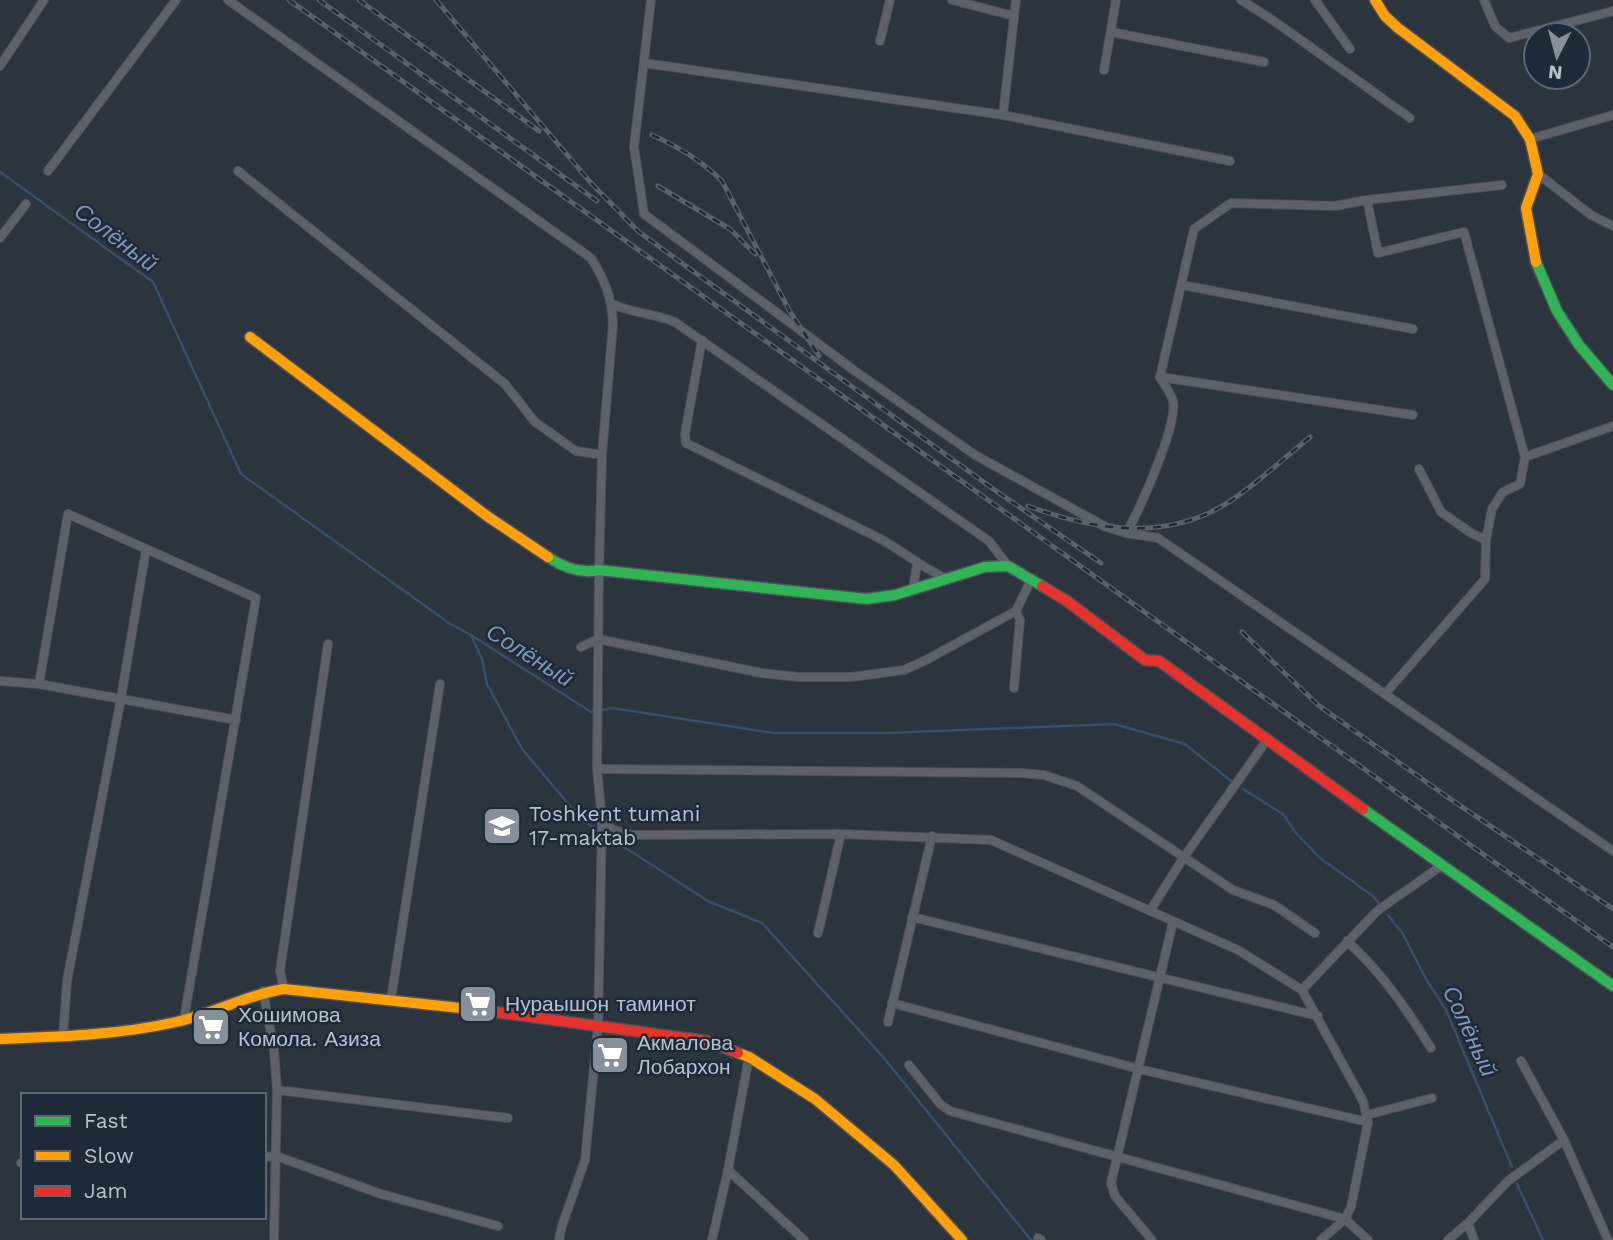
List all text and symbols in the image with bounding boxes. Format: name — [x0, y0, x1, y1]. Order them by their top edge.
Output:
north arrow — [1522, 21, 1592, 91]
text: N — [1547, 60, 1563, 85]
water label: Солёный — [69, 197, 163, 278]
water label: Солёный — [481, 618, 578, 693]
place label: Toshkent tumani 17-maktab — [529, 801, 700, 850]
school or university icon: Toshkent tumani 17-maktab — [481, 805, 523, 847]
water label: Солёный — [1437, 982, 1502, 1081]
supermarket icon: Нураышон таминот — [457, 983, 499, 1025]
place label: Нураышон таминот — [505, 991, 696, 1016]
place label: Хошимова Комола. Азиза — [238, 1002, 381, 1051]
supermarket icon: Хошимова Комола. Азиза — [190, 1006, 232, 1048]
place label: Акмалова Лобархон — [637, 1030, 733, 1079]
supermarket icon: Акмалова Лобархон — [589, 1034, 631, 1076]
legend — [21, 1093, 266, 1219]
text: Fast — [84, 1108, 128, 1133]
text: Slow — [84, 1143, 134, 1168]
text: Jam — [84, 1178, 127, 1203]

